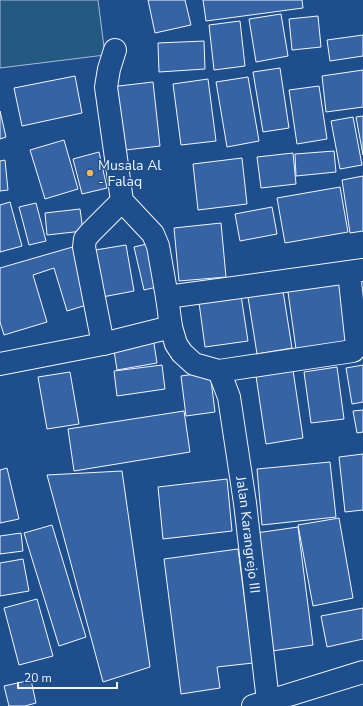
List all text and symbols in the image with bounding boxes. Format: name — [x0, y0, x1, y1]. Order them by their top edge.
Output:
place label: Musala Al - Falaq — [98, 156, 162, 191]
marker: Musala Al - Falaq — [85, 168, 95, 178]
street label: Jalan Karangrejo III — [231, 474, 265, 594]
scale bar — [18, 664, 117, 690]
text: 20 m — [24, 670, 52, 686]

